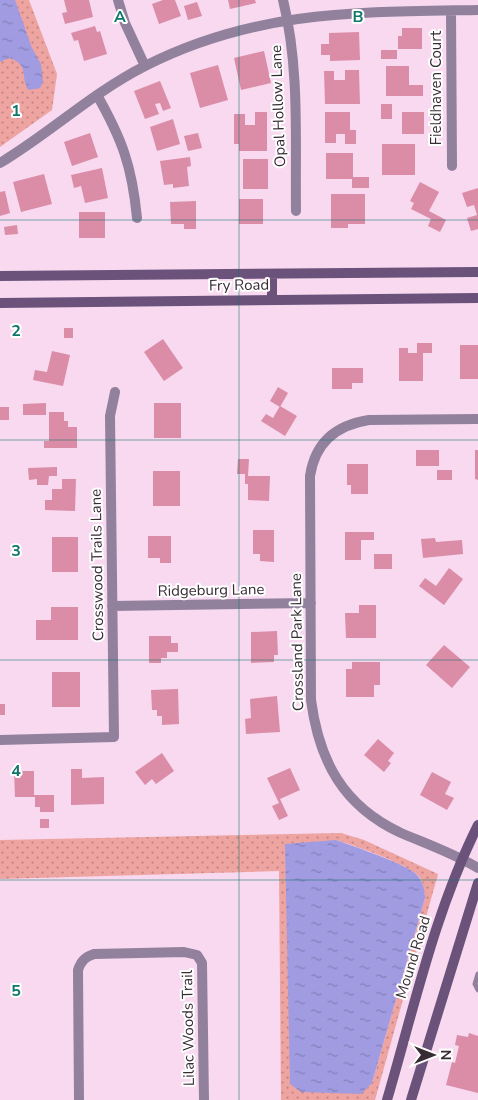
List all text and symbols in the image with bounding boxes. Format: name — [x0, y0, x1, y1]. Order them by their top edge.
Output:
text: A — [114, 6, 126, 28]
text: B — [352, 6, 364, 28]
street label: Fieldhaven Court — [426, 30, 446, 145]
street label: Opal Hollow Lane — [266, 44, 290, 167]
text: 1 — [11, 100, 21, 122]
street label: Fry Road — [209, 274, 269, 296]
text: 2 — [11, 320, 21, 342]
street label: Crosswood Trails Lane — [86, 489, 108, 641]
text: 3 — [11, 540, 21, 562]
street label: Crossland Park Lane — [286, 573, 308, 711]
street label: Ridgeburg Lane — [157, 579, 265, 601]
text: 4 — [11, 760, 21, 782]
street label: Mound Road — [391, 913, 435, 1001]
street label: Lilac Woods Trail — [177, 969, 199, 1086]
text: 5 — [11, 980, 21, 1002]
north arrow — [408, 1030, 458, 1080]
text: N — [436, 1050, 455, 1060]

